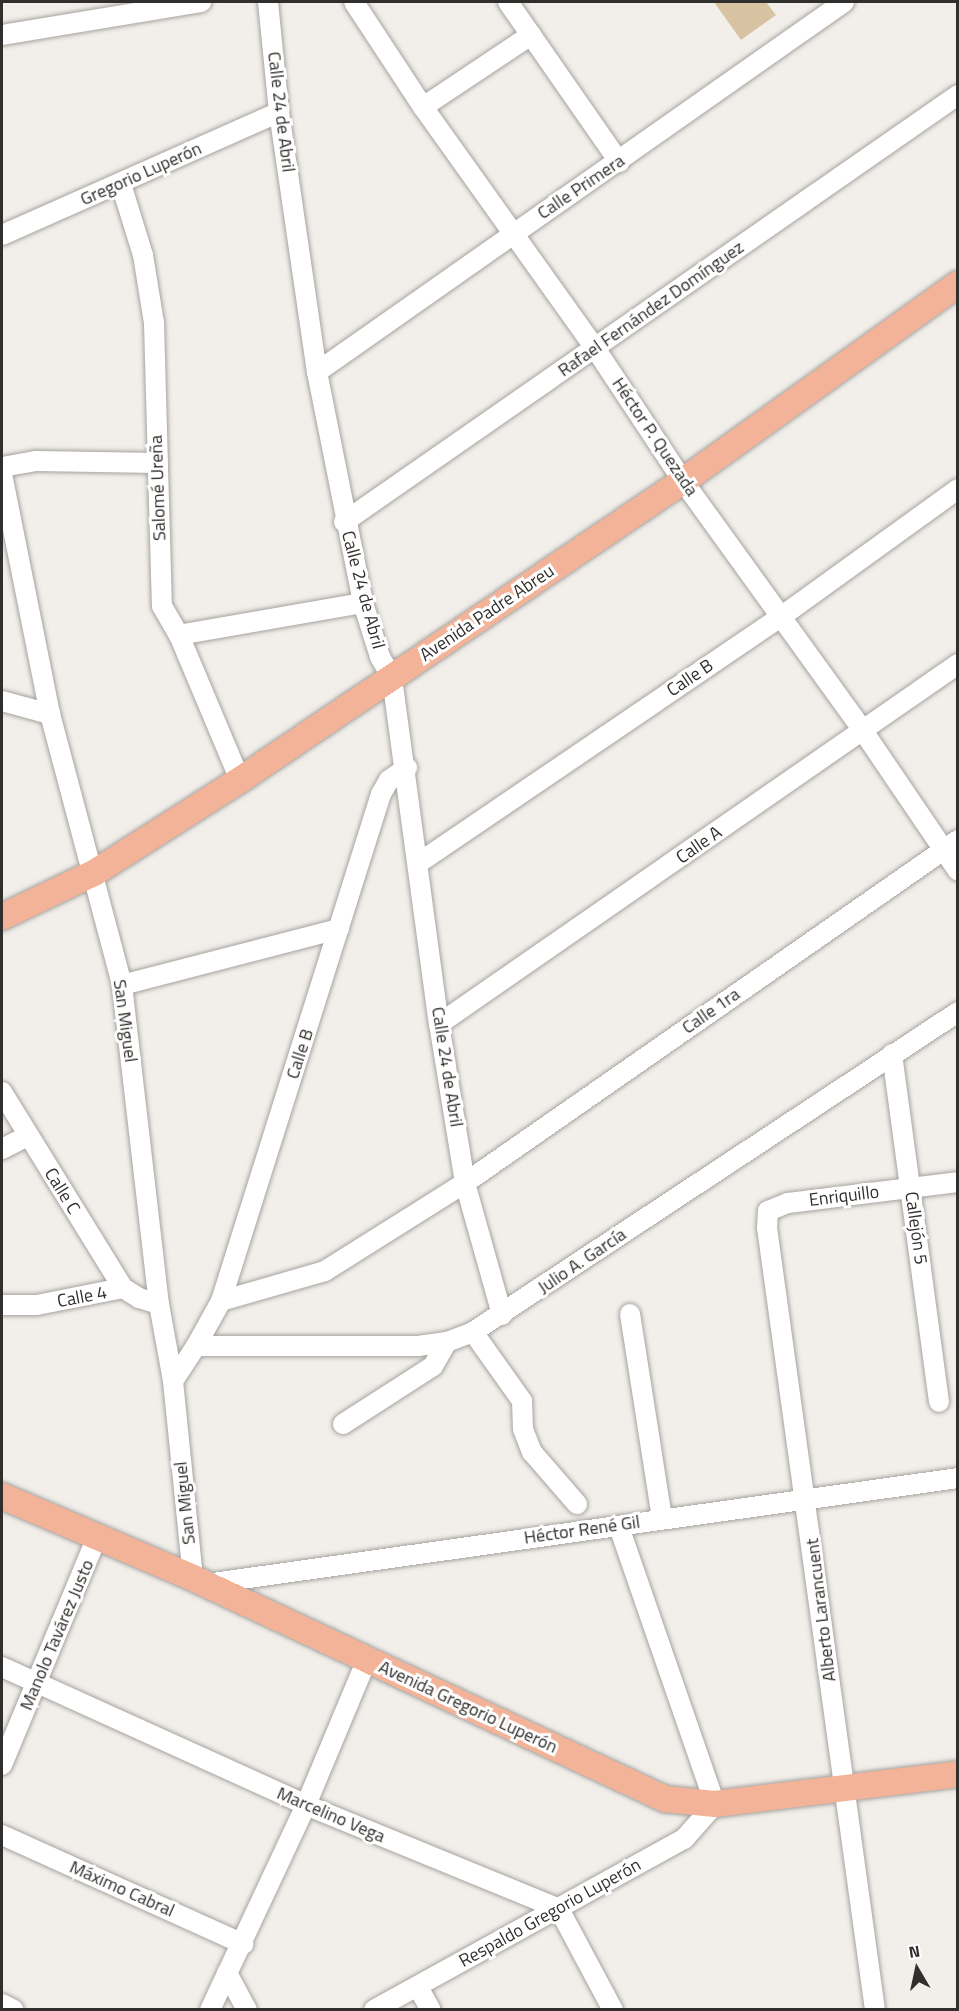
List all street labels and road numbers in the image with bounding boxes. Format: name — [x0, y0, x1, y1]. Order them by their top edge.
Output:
street label: Calle 24 de Abril — [263, 50, 299, 174]
street label: Gregorio Luperón — [77, 138, 205, 210]
street label: Calle Primera — [533, 150, 629, 224]
street label: Rafael Fernández Domínguez — [554, 237, 748, 381]
street label: Héctor P. Quezada — [607, 374, 703, 500]
street label: Salomé Ureña — [145, 435, 171, 541]
street label: Calle 24 de Abril — [337, 529, 389, 651]
street label: Avenida Padre Abreu — [416, 560, 558, 666]
street label: Calle B — [663, 655, 717, 701]
street label: Calle A — [672, 822, 726, 868]
street label: San Miguel — [108, 978, 142, 1064]
street label: Calle 1ra — [678, 983, 744, 1039]
street label: Calle 24 de Abril — [427, 1005, 467, 1129]
street label: Calle B — [282, 1026, 318, 1082]
street label: Calle C — [40, 1164, 84, 1218]
street label: Enriquillo — [808, 1181, 880, 1211]
street label: Callejón 5 — [900, 1190, 932, 1266]
street label: Julio A. García — [534, 1224, 630, 1298]
street label: Calle 4 — [55, 1282, 109, 1312]
street label: San Miguel — [170, 1460, 200, 1546]
street label: Héctor René Gil — [523, 1511, 641, 1549]
street label: Alberto Larancuent — [801, 1537, 841, 1683]
street label: Manolo Tavárez Justo — [16, 1556, 98, 1714]
street label: Avenida Gregorio Luperón — [375, 1656, 561, 1758]
street label: Marcelino Vega — [274, 1782, 388, 1848]
street label: Respaldo Gregorio Luperón — [455, 1854, 645, 1972]
street label: Máximo Cabral — [66, 1856, 178, 1922]

